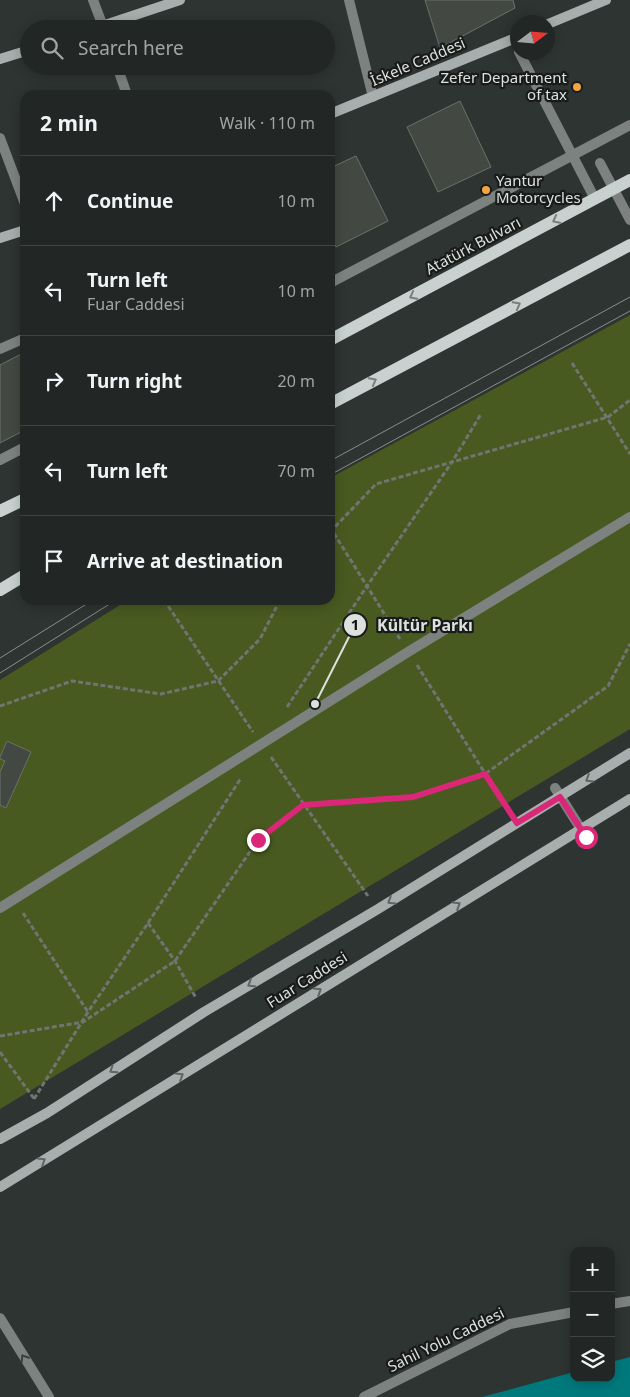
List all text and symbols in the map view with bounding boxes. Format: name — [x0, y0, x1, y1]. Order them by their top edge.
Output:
north arrow — [510, 15, 555, 60]
search box — [20, 20, 335, 75]
street label: İskele Caddesi — [367, 32, 468, 90]
icon: search — [38, 34, 66, 62]
text: Search here — [78, 35, 184, 61]
place label: Zefer Department of tax — [440, 67, 568, 104]
marker: Zefer Department of tax — [571, 81, 583, 93]
text: 2 min — [40, 109, 98, 137]
text: Walk · 110 m — [220, 112, 315, 134]
place label: Yantur Motorcycles — [496, 170, 581, 207]
marker: Yantur Motorcycles — [480, 184, 492, 196]
icon: ahead — [40, 187, 68, 215]
text: Continue — [87, 188, 173, 214]
text: 10 m — [278, 190, 315, 212]
street label: Atatürk Bulvarı — [421, 212, 524, 279]
one-way arrow — [553, 214, 562, 224]
text: Turn left — [87, 267, 168, 293]
icon: left — [40, 277, 68, 305]
text: 10 m — [278, 280, 315, 302]
one-way arrow — [409, 290, 418, 300]
text: Fuar Caddesi — [87, 293, 185, 315]
one-way arrow — [511, 301, 520, 311]
icon: right — [40, 367, 68, 395]
text: Turn right — [87, 368, 182, 394]
text: 20 m — [278, 370, 315, 392]
one-way arrow — [368, 378, 377, 388]
icon: left — [40, 457, 68, 485]
text: Turn left — [87, 458, 168, 484]
text: 70 m — [278, 460, 315, 482]
icon: arrive — [40, 547, 68, 575]
text: Arrive at destination — [87, 548, 283, 574]
callout: Kültür Parkı — [342, 610, 483, 641]
text: 1 — [351, 614, 359, 634]
text: Kültür Parkı — [377, 614, 473, 636]
one-way arrow — [585, 773, 594, 782]
route start — [575, 826, 598, 849]
route end — [247, 829, 270, 852]
one-way arrow — [387, 895, 396, 905]
one-way arrow — [451, 902, 460, 912]
street label: Fuar Caddesi — [262, 946, 351, 1012]
one-way arrow — [247, 978, 256, 988]
one-way arrow — [313, 987, 322, 997]
one-way arrow — [110, 1064, 119, 1074]
one-way arrow — [174, 1072, 183, 1082]
one-way arrow — [36, 1158, 45, 1167]
map controls — [570, 1247, 615, 1382]
button: + — [570, 1247, 615, 1292]
button: − — [570, 1292, 615, 1337]
street label: Sahil Yolu Caddesi — [384, 1302, 507, 1376]
button: layers — [570, 1337, 615, 1382]
one-way arrow — [21, 1354, 31, 1363]

